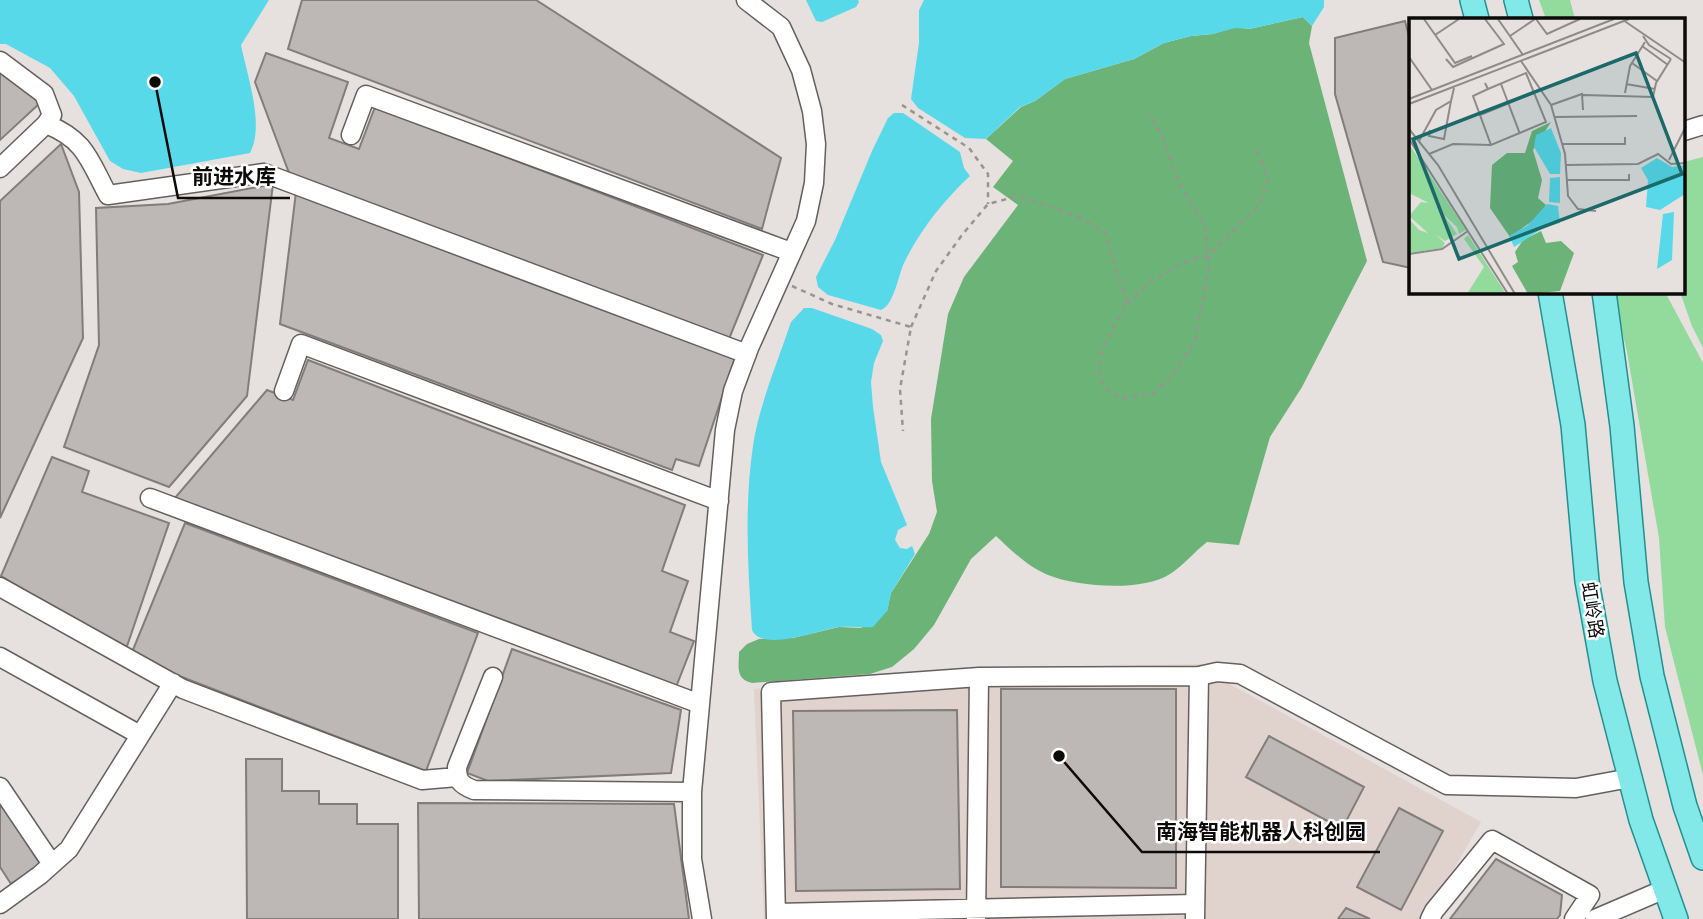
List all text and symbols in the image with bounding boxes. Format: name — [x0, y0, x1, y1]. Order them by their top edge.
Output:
inset map — [1409, 18, 1686, 294]
callout: 前进水库 — [178, 156, 290, 198]
text: 前进水库 — [192, 165, 276, 189]
street label: 虹岭路 — [1578, 580, 1608, 640]
callout: 南海智能机器人科创园 — [1142, 810, 1380, 852]
text: 南海智能机器人科创园 — [1156, 820, 1366, 844]

